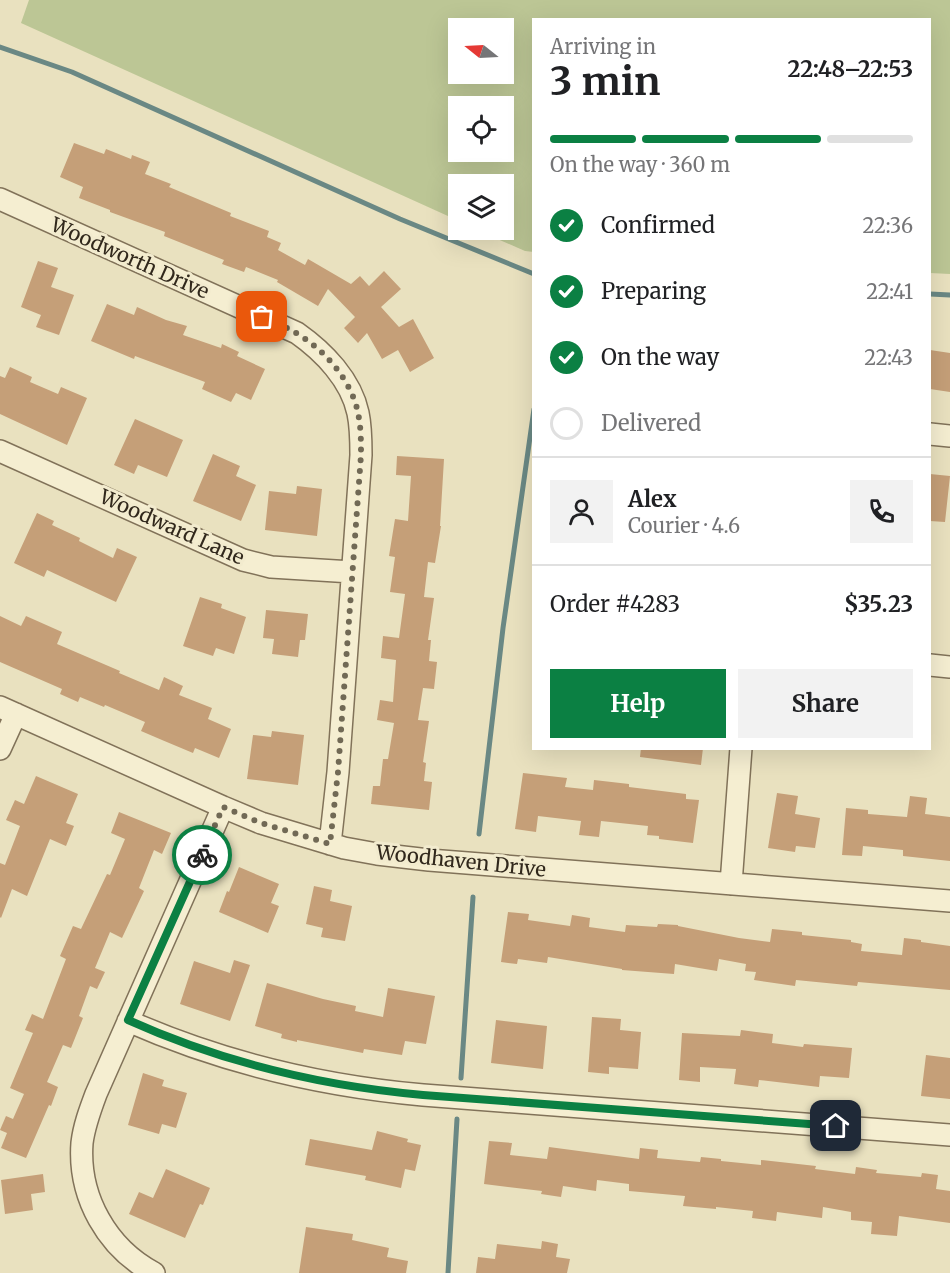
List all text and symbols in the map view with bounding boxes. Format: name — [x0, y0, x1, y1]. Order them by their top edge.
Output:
north arrow — [448, 18, 514, 84]
map controls — [448, 18, 514, 240]
text: Arriving in — [550, 34, 656, 59]
text: 22:48–22:53 — [787, 55, 913, 83]
text: 3 min — [550, 57, 660, 106]
button: locate — [448, 96, 514, 162]
text: On the way · 360 m — [550, 152, 730, 177]
button: layers — [448, 174, 514, 240]
icon: check — [550, 209, 583, 242]
street label: Woodworth Drive — [46, 211, 213, 304]
text: Confirmed — [601, 211, 715, 239]
text: 22:36 — [863, 213, 913, 238]
icon: check — [550, 275, 583, 308]
text: Preparing — [601, 277, 706, 305]
text: 22:41 — [866, 279, 913, 304]
pin — [236, 291, 287, 342]
icon: bag — [245, 300, 278, 333]
icon: check — [550, 341, 583, 374]
text: On the way — [601, 343, 719, 371]
text: 22:43 — [864, 345, 913, 370]
text: Delivered — [601, 409, 701, 437]
button: person — [550, 480, 613, 543]
button: phone — [850, 480, 913, 543]
street label: Woodward Lane — [95, 483, 248, 570]
text: Alex — [628, 485, 677, 513]
text: Courier · 4.6 — [628, 513, 740, 538]
text: Order #4283 — [550, 590, 680, 618]
text: $35.23 — [844, 590, 913, 618]
button: Help — [550, 669, 726, 738]
button: Share — [738, 669, 913, 738]
courier — [172, 825, 232, 885]
icon: bike — [186, 839, 219, 872]
street label: Woodhaven Drive — [374, 839, 547, 882]
pin — [810, 1100, 861, 1151]
icon: home — [819, 1109, 852, 1142]

